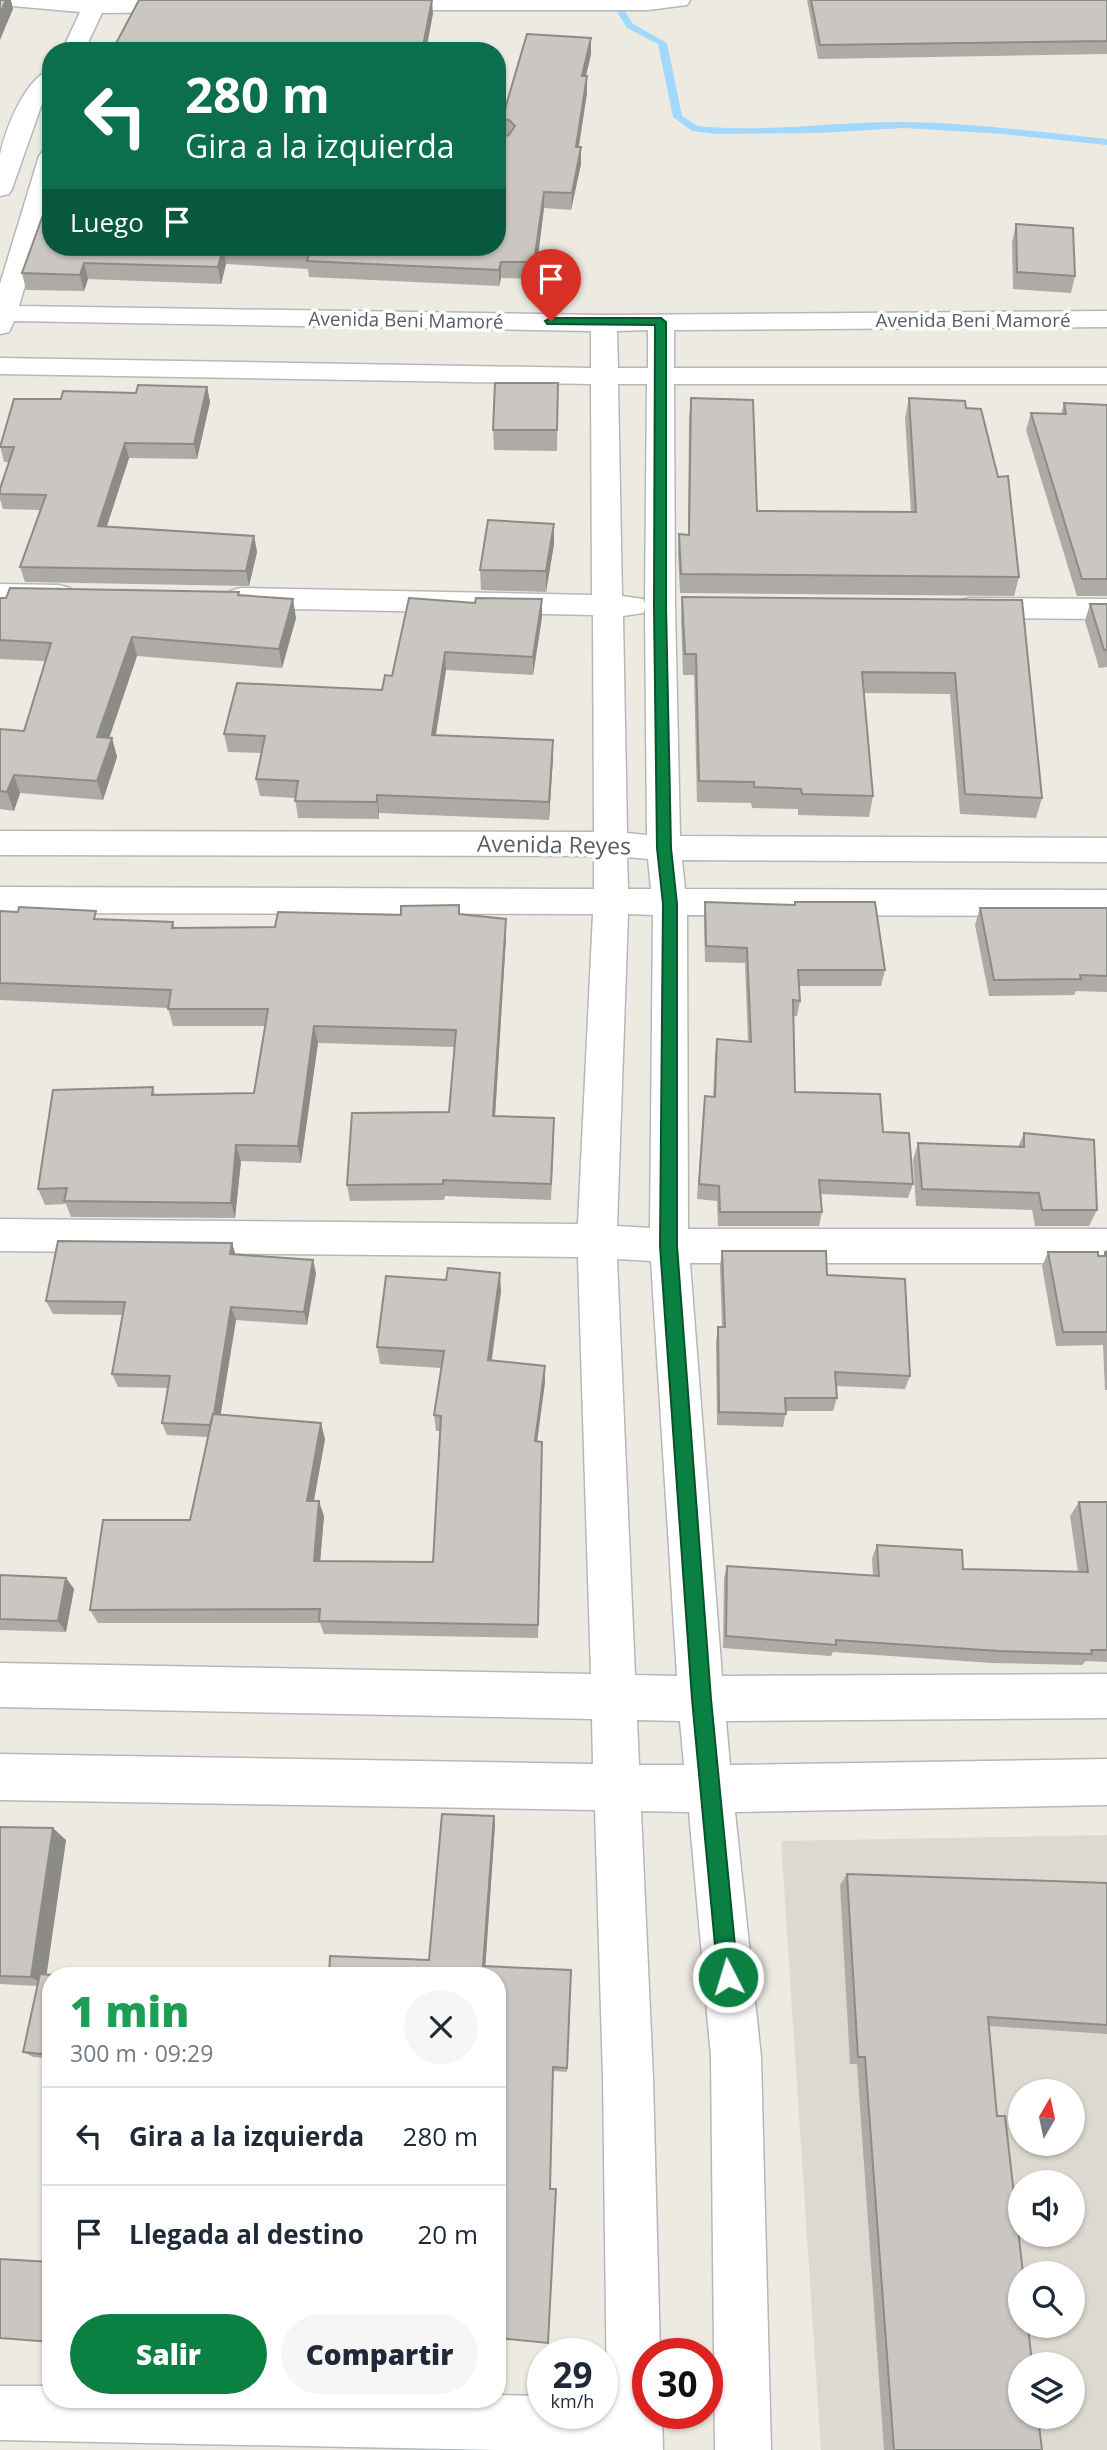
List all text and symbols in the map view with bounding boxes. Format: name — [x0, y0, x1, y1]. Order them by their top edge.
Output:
text: 280 m — [185, 61, 330, 127]
icon: left — [70, 70, 161, 161]
text: Gira a la izquierda — [185, 124, 455, 167]
icon: arrive — [158, 203, 196, 241]
text: Luego — [70, 204, 144, 240]
pin — [521, 249, 581, 321]
icon: arrive — [532, 260, 570, 298]
street label: Avenida Beni Mamoré — [308, 305, 504, 335]
street label: Avenida Beni Mamoré — [875, 307, 1071, 333]
street label: Avenida Reyes — [477, 827, 631, 861]
position arrow — [691, 1940, 765, 2014]
text: 1 min — [70, 1982, 189, 2039]
button: close — [404, 1990, 478, 2064]
text: 300 m · 09:29 — [70, 2037, 213, 2069]
north arrow — [1008, 2079, 1085, 2156]
map controls — [1008, 2079, 1085, 2429]
icon: left — [70, 2117, 108, 2155]
text: Gira a la izquierda — [129, 2118, 364, 2154]
text: 280 m — [403, 2118, 478, 2154]
button: sound — [1008, 2170, 1085, 2247]
icon: arrive — [70, 2215, 108, 2253]
text: Llegada al destino — [129, 2216, 364, 2252]
text: 20 m — [417, 2216, 478, 2252]
button: search — [1008, 2261, 1085, 2338]
button: Salir — [70, 2314, 267, 2394]
button: Compartir — [281, 2314, 478, 2394]
speed limit sign: 30 — [632, 2338, 723, 2429]
text: 29 — [552, 2351, 593, 2398]
button: layers — [1008, 2352, 1085, 2429]
text: km/h — [551, 2389, 594, 2413]

